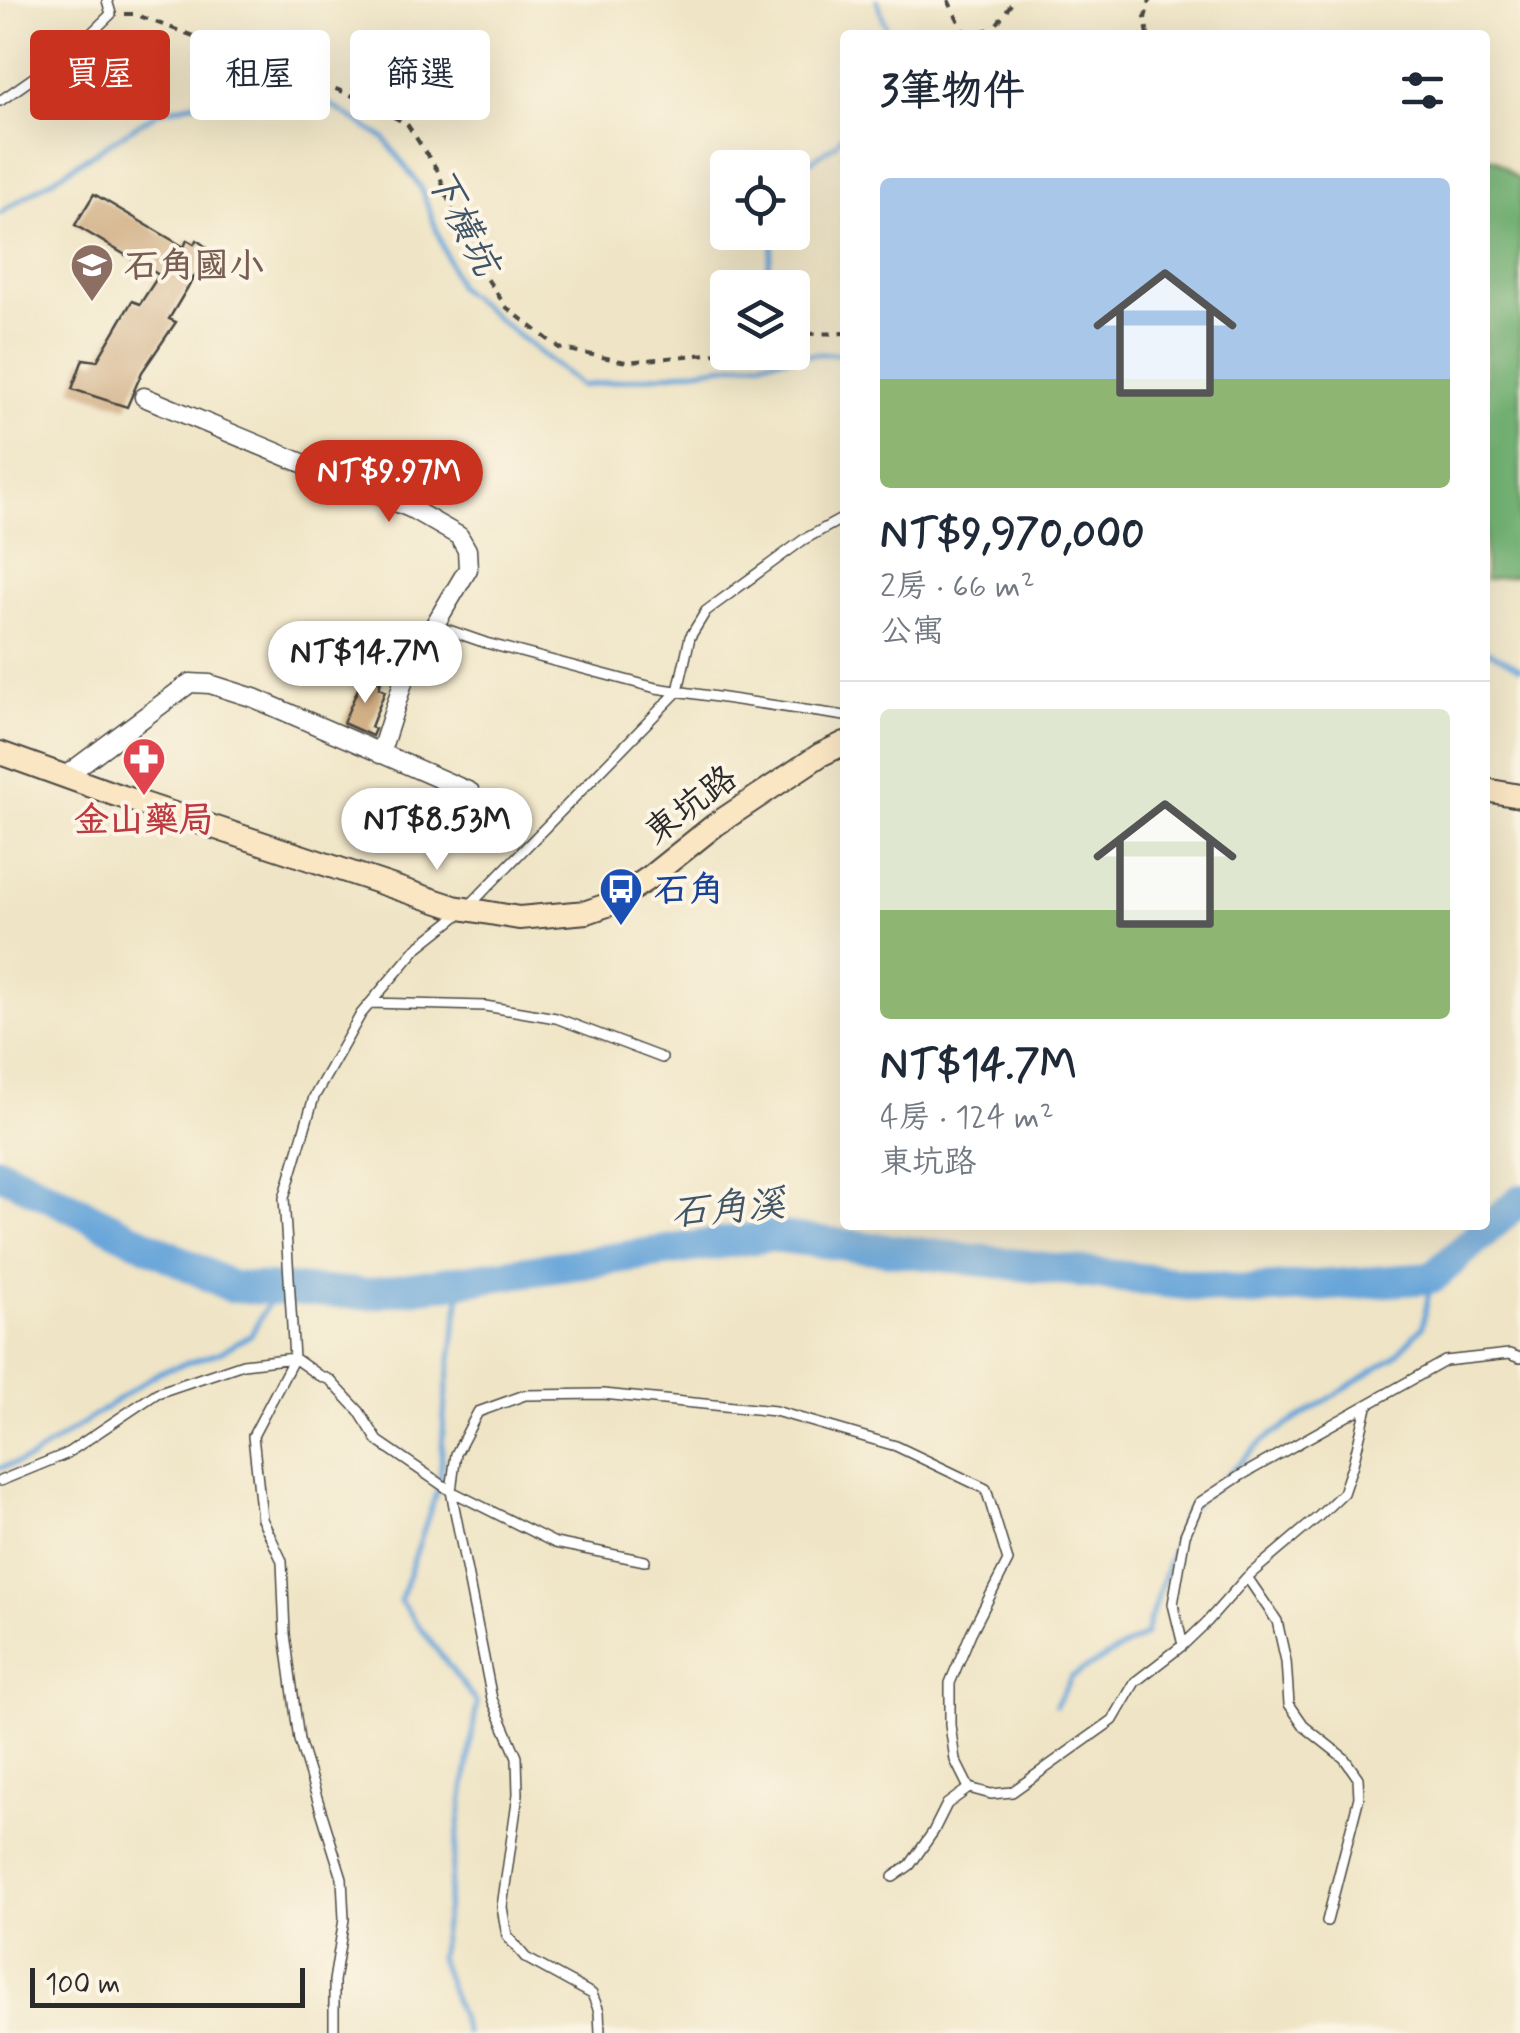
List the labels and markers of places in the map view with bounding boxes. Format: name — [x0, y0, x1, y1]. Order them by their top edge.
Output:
school or university icon: 石角國小 — [69, 242, 115, 303]
place label: 石角國小 — [124, 244, 264, 290]
pin: NT$9.97M — [286, 440, 492, 525]
pin: NT$14.7M — [262, 621, 468, 706]
pharmacy icon: 金山藥局 — [121, 736, 167, 797]
pin: NT$8.53M — [334, 788, 540, 873]
place label: 金山藥局 — [74, 798, 214, 844]
bus stop icon: 石角 — [598, 866, 644, 927]
place label: 石角 — [654, 868, 724, 914]

